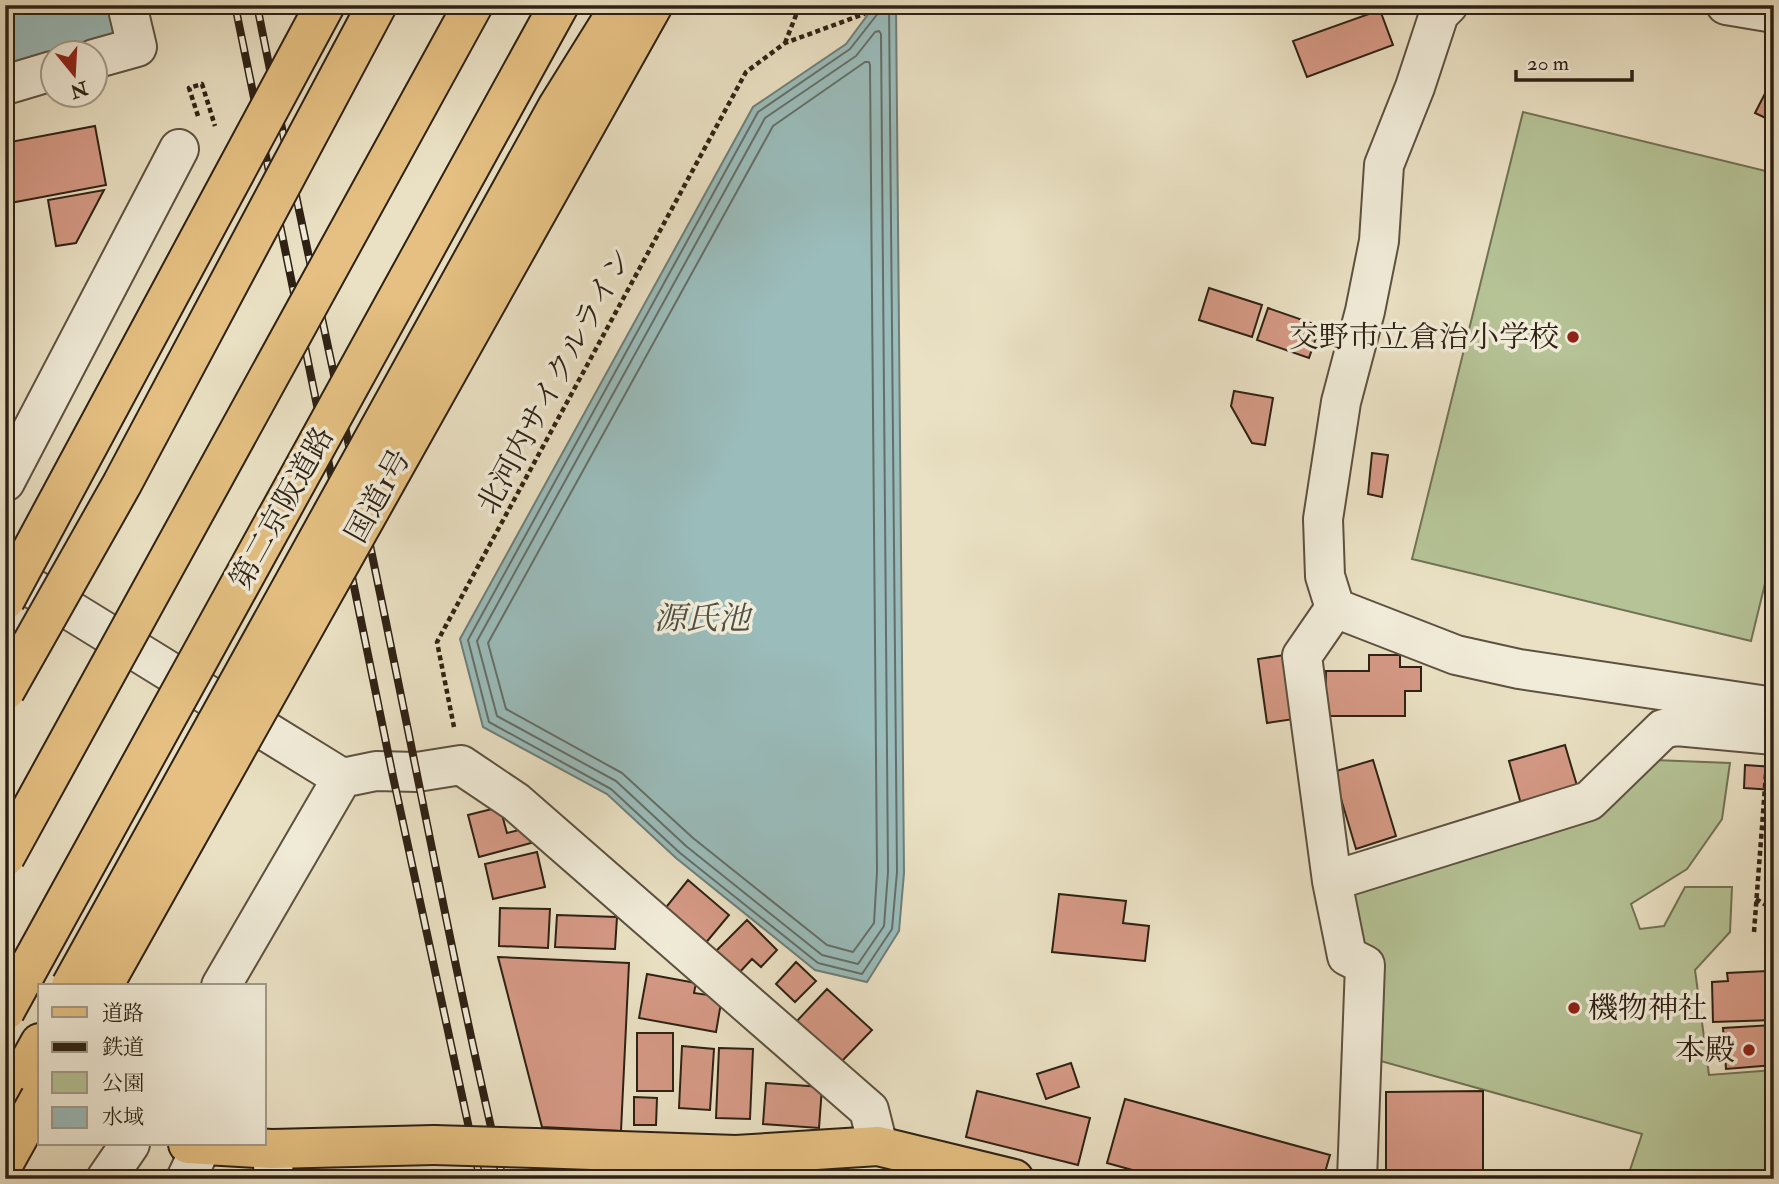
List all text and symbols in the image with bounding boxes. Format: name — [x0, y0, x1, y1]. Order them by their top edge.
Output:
north arrow — [38, 38, 108, 108]
scale bar — [1516, 38, 1632, 82]
text: 20 m — [1527, 50, 1569, 77]
text: N — [66, 75, 92, 104]
street label: 北河内サイクルライン — [469, 242, 641, 520]
place label: 交野市立倉治小学校 — [1289, 319, 1559, 356]
marker: 交野市立倉治小学校 — [1565, 329, 1581, 345]
street label: 第二京阪道路 — [222, 420, 342, 596]
street label: 国道1号 — [337, 443, 419, 549]
water label: 源氏池 — [654, 599, 753, 639]
legend — [38, 984, 266, 1146]
place label: 機物神社 — [1588, 990, 1708, 1027]
text: 道路 — [102, 1000, 144, 1027]
marker: 機物神社 — [1566, 1000, 1582, 1016]
place label: 本殿 — [1675, 1032, 1735, 1069]
text: 鉄道 — [102, 1034, 144, 1061]
marker: 本殿 — [1741, 1042, 1757, 1058]
text: 公園 — [102, 1070, 144, 1097]
text: 水域 — [102, 1104, 144, 1131]

